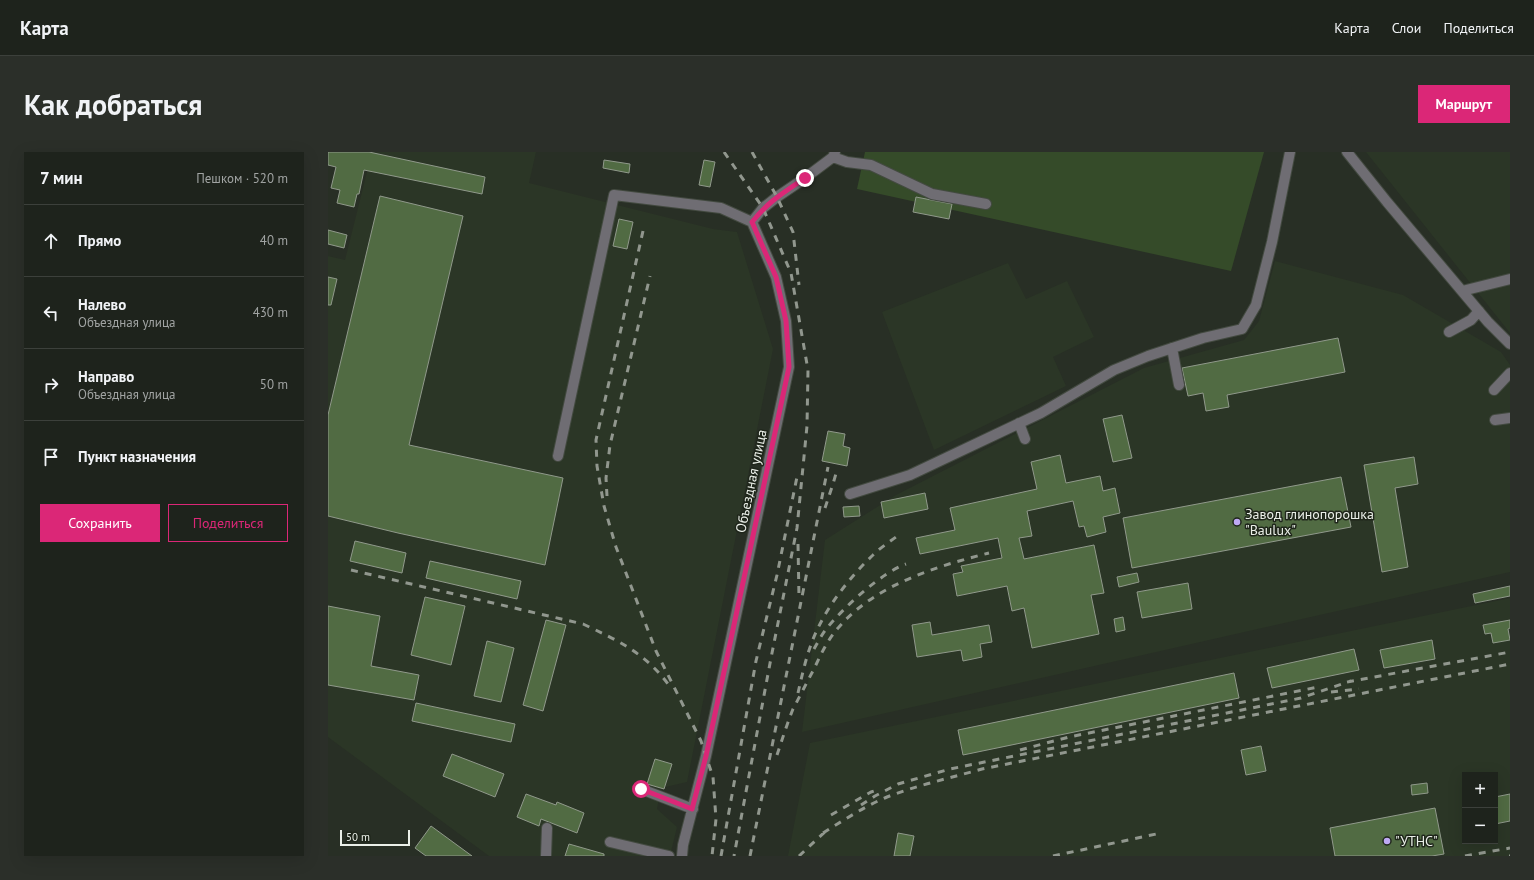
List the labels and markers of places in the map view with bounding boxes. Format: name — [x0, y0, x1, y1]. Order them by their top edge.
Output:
place label: Завод глинопорошка "Baulux" — [1245, 505, 1374, 539]
marker: Завод глинопорошка "Baulux" — [1232, 517, 1242, 527]
place label: "УТНС" — [1395, 832, 1438, 850]
marker: "УТНС" — [1382, 836, 1392, 846]

